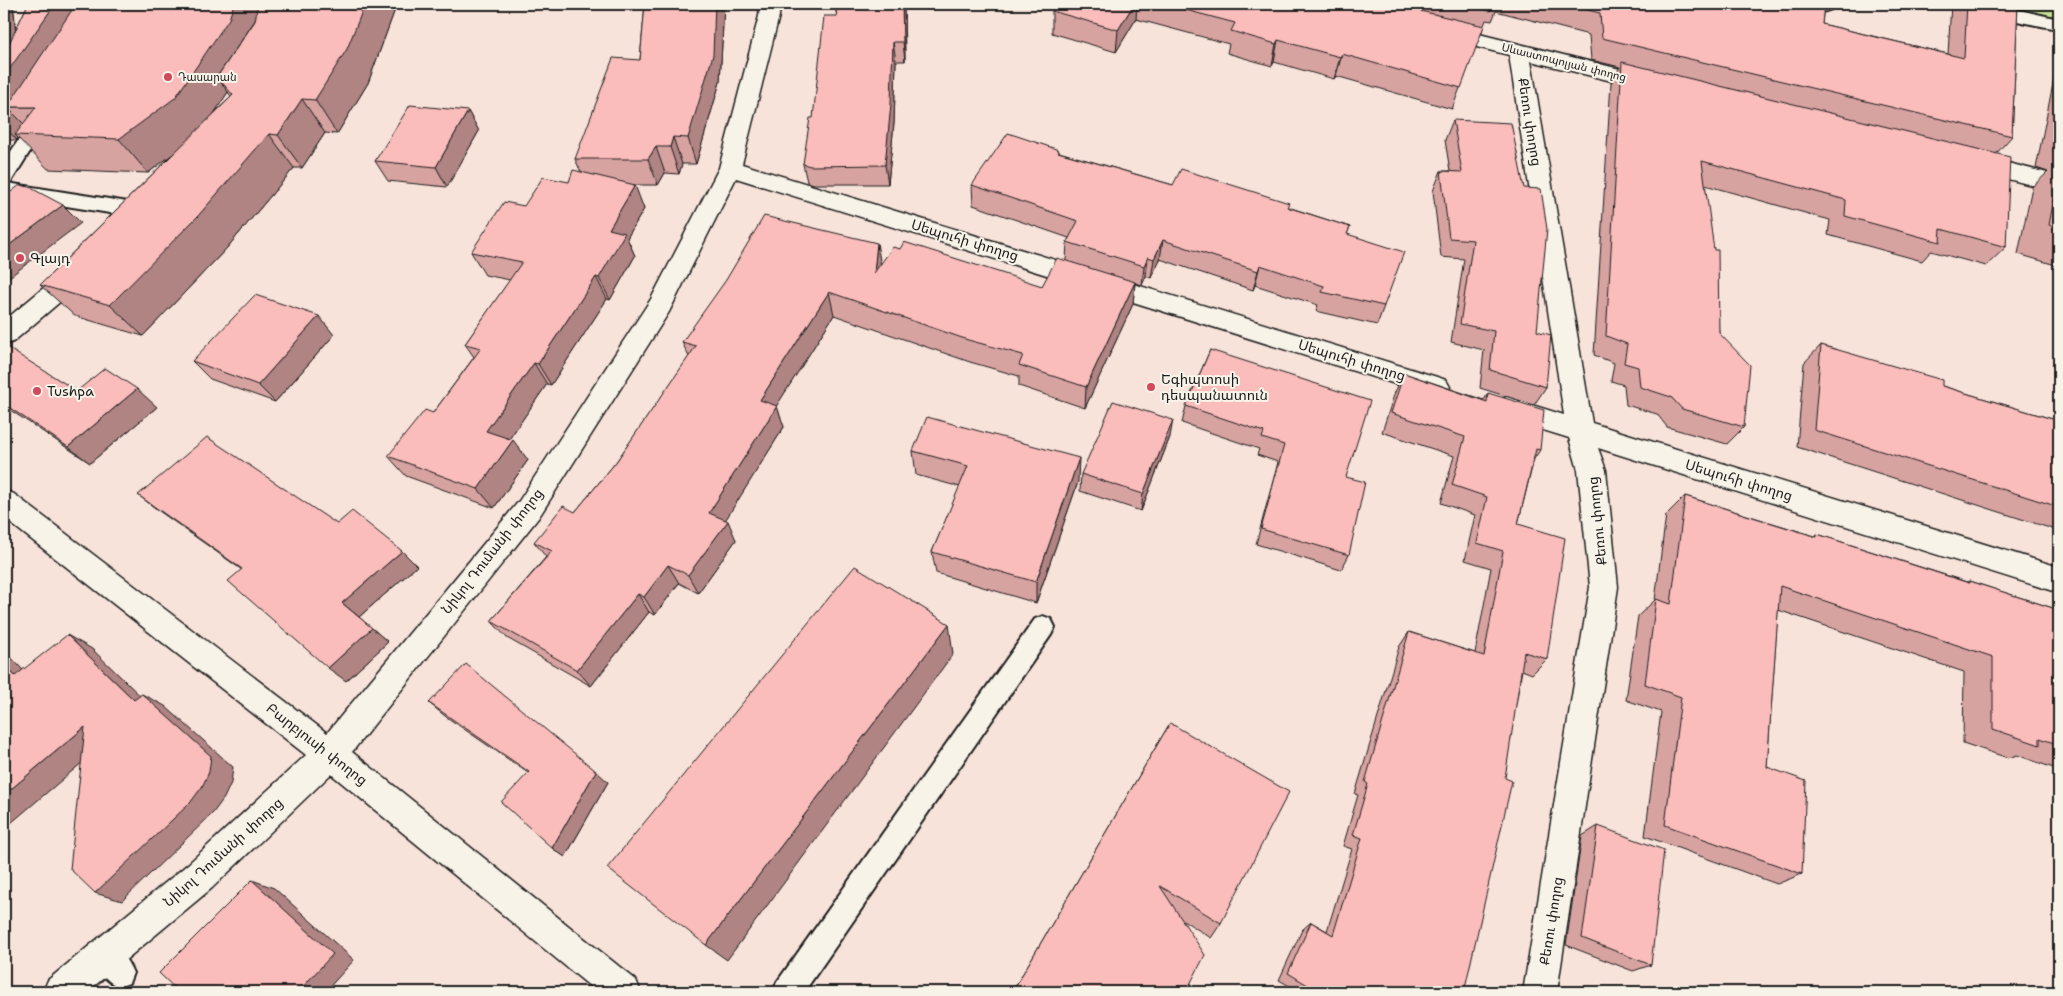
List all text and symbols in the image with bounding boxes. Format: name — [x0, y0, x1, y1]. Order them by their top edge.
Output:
street label: Սևաստոպոլյան փողոց — [1500, 40, 1628, 85]
place label: Դասարան — [178, 70, 237, 85]
marker: Դասարան — [162, 71, 174, 83]
street label: Քեռու փողոց — [1514, 77, 1546, 167]
street label: Սեպուհի փողոց — [909, 215, 1021, 265]
place label: Գլայդ — [30, 249, 70, 267]
marker: Գլայդ — [14, 252, 26, 264]
street label: Սեպուհի փողոց — [1296, 335, 1408, 385]
place label: Եգիպտոսի դեսպանատուն — [1161, 370, 1268, 404]
marker: Եգիպտոսի դեսպանատուն — [1145, 381, 1157, 393]
place label: Tushpa — [47, 382, 94, 400]
marker: Tushpa — [31, 385, 43, 397]
street label: Սեպուհի փողոց — [1683, 455, 1795, 505]
street label: Քեռու փողոց — [1583, 476, 1611, 566]
street label: Նիկոլ Դումանի փողոց — [437, 484, 547, 618]
street label: Բարբյուսի փողոց — [263, 699, 371, 789]
street label: Նիկոլ Դումանի փողոց — [159, 794, 287, 910]
street label: Քեռու փողոց — [1535, 876, 1567, 966]

